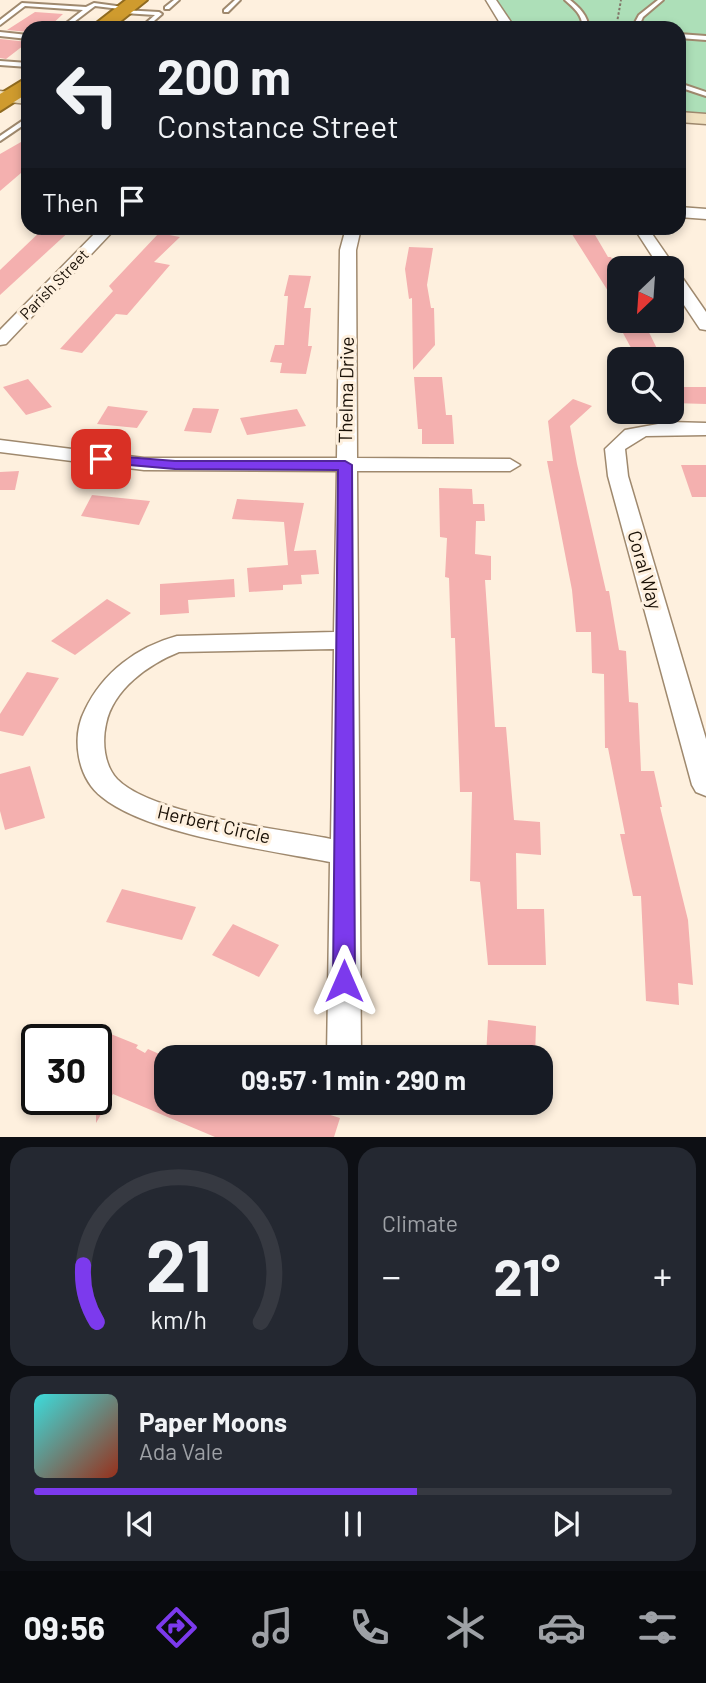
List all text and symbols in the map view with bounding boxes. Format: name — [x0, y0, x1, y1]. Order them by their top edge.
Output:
text: 200 m — [157, 46, 291, 105]
icon: left — [42, 49, 133, 140]
text: Constance Street — [157, 106, 399, 144]
icon: arrive — [113, 182, 151, 220]
text: Then — [42, 186, 99, 217]
street label: Parish Street — [15, 244, 92, 323]
north arrow — [607, 256, 684, 332]
map controls — [607, 256, 684, 424]
street label: Thelma Drive — [333, 336, 358, 444]
button: search — [607, 347, 684, 424]
pin — [71, 429, 131, 489]
icon: arrive — [82, 440, 120, 478]
street label: Coral Way — [623, 528, 668, 612]
street label: Herbert Circle — [155, 799, 273, 848]
position arrow — [307, 944, 381, 1018]
speed limit sign: 30 — [21, 1024, 112, 1115]
text: 09:57 · 1 min · 290 m — [241, 1064, 466, 1095]
text: Climate — [382, 1209, 458, 1237]
text: 21 — [146, 1220, 212, 1308]
text: 21° — [494, 1244, 560, 1306]
text: − — [382, 1252, 401, 1298]
text: + — [653, 1252, 672, 1298]
text: km/h — [151, 1304, 207, 1334]
text: Paper Moons — [139, 1406, 287, 1437]
text: Ada Vale — [139, 1437, 223, 1465]
icon: previous — [121, 1505, 159, 1543]
icon: pause — [334, 1505, 372, 1543]
icon: next — [547, 1505, 585, 1543]
icon: directions — [152, 1603, 201, 1652]
icon: music — [248, 1603, 297, 1652]
icon: phone — [345, 1603, 394, 1652]
icon: climate — [441, 1603, 490, 1652]
icon: car — [537, 1603, 586, 1652]
icon: filters — [633, 1603, 682, 1652]
text: 09:56 — [24, 1608, 105, 1646]

